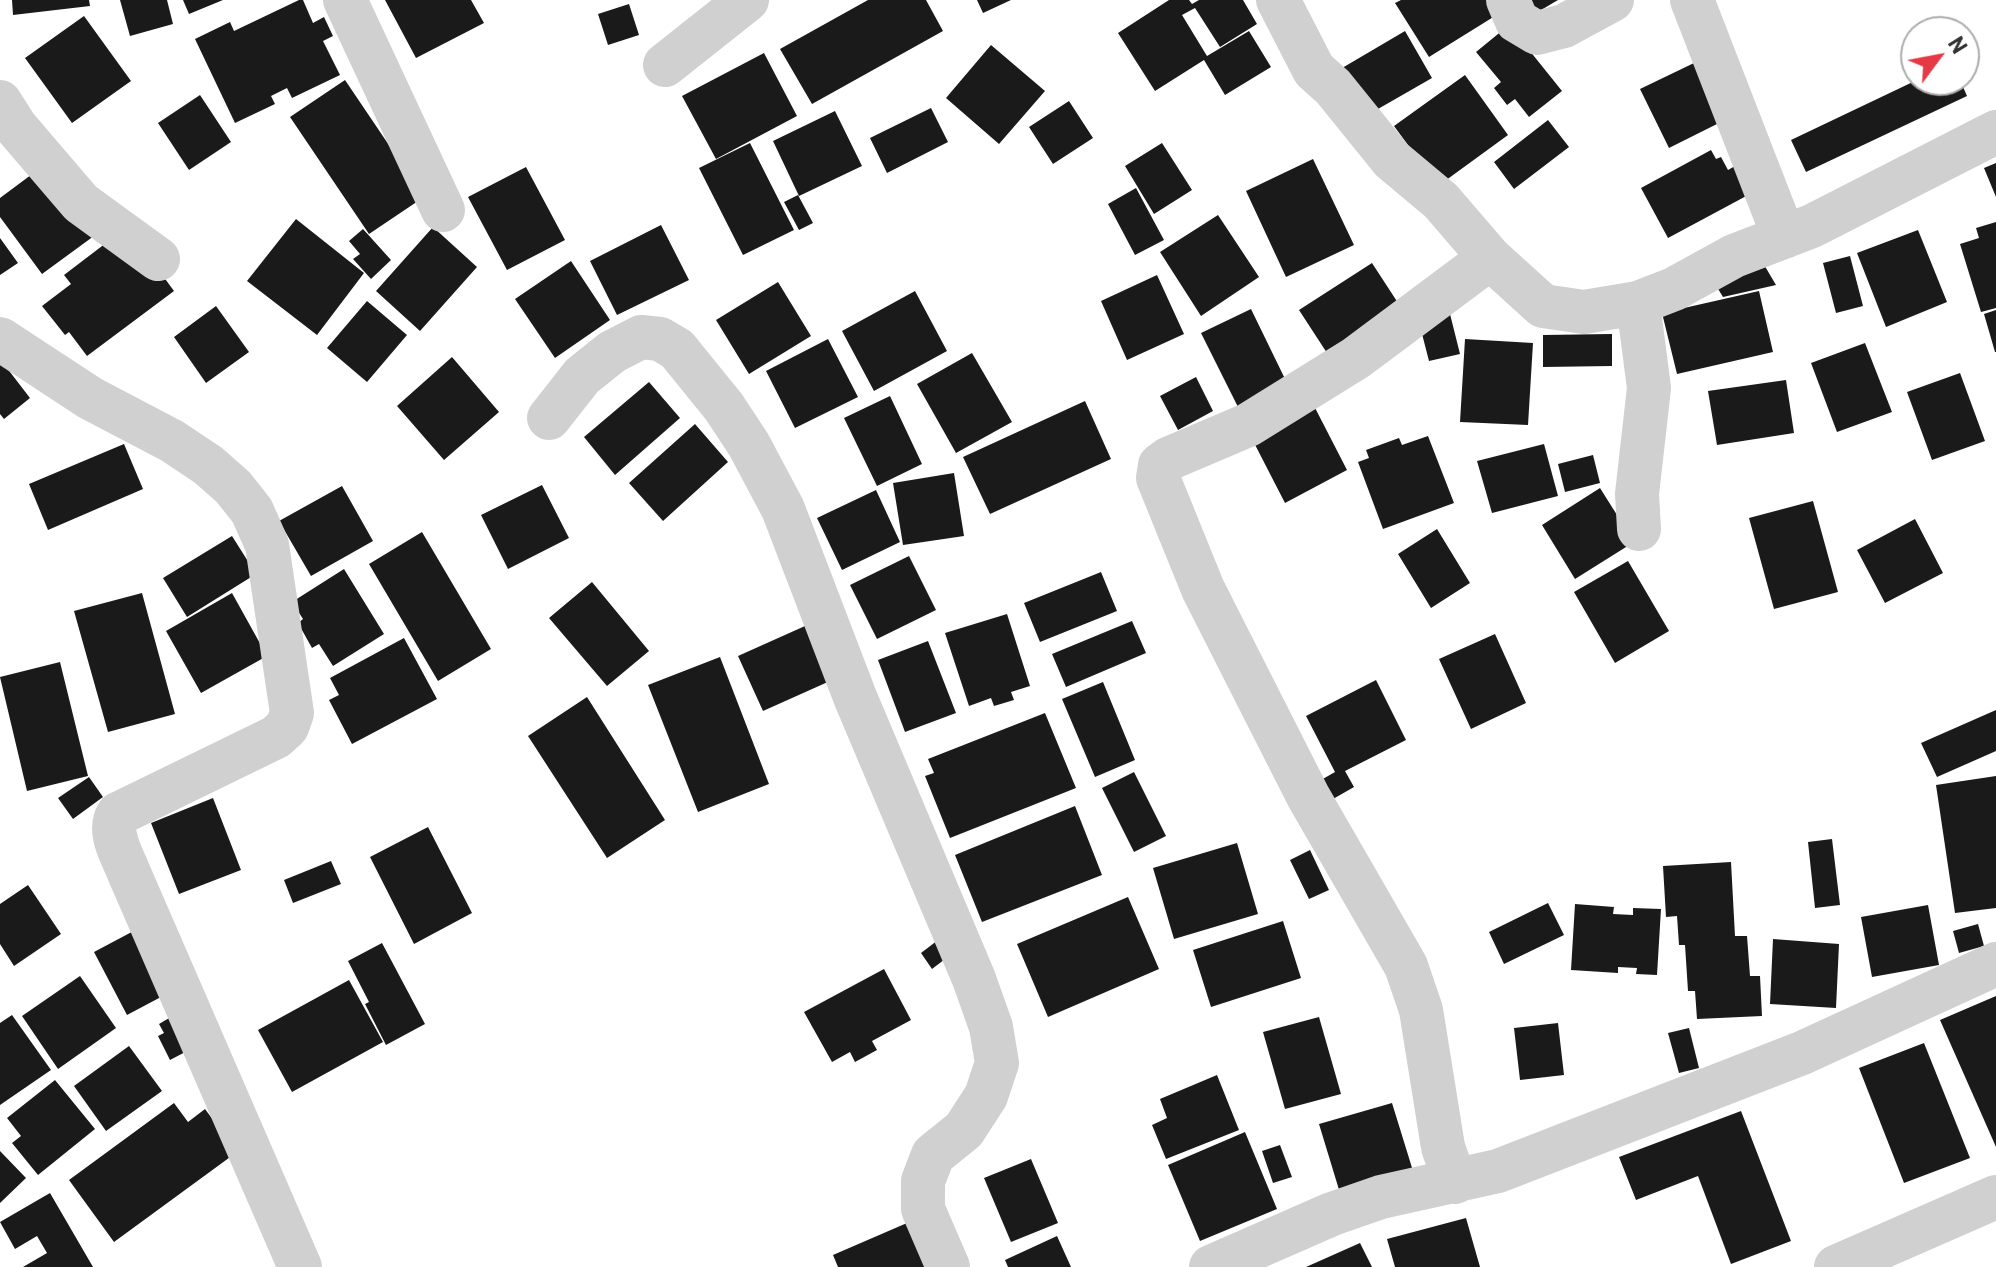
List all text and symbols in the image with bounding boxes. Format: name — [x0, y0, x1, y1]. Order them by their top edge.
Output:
north arrow — [1900, 16, 1980, 96]
text: N — [1944, 31, 1974, 57]

